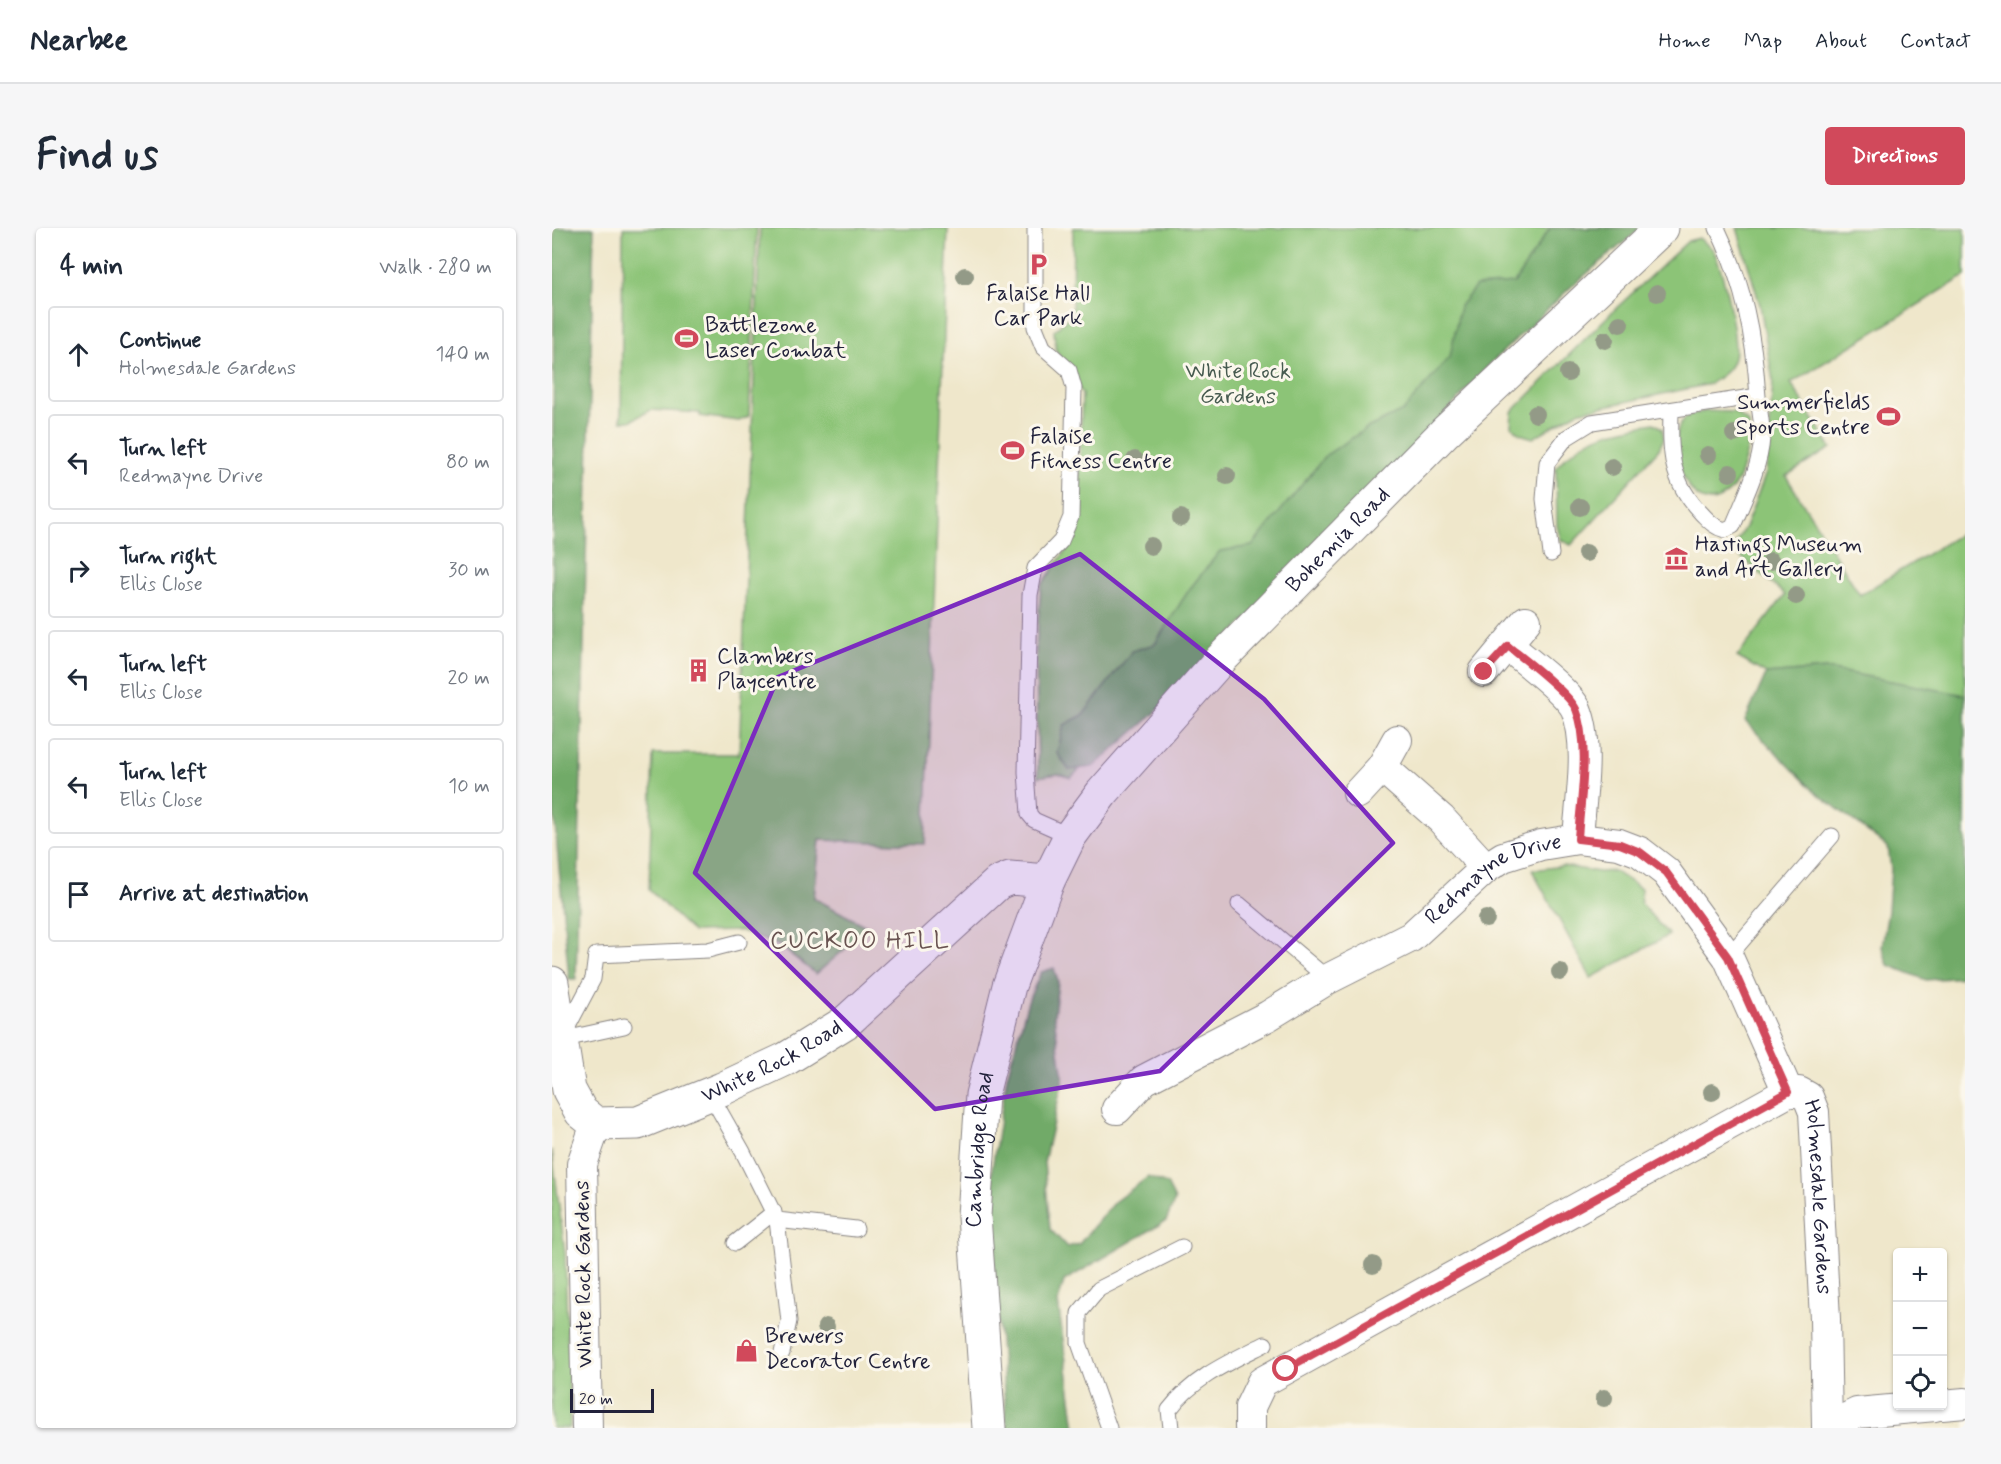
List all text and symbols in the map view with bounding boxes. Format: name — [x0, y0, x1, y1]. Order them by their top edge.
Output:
text: Nearbee — [30, 23, 128, 60]
text: Home — [1659, 27, 1711, 55]
text: Map — [1744, 27, 1782, 55]
text: About — [1815, 27, 1867, 55]
text: Contact — [1900, 27, 1971, 55]
button: Directions — [1825, 127, 1965, 185]
text: Find us — [36, 129, 158, 184]
text: 4 min — [60, 250, 123, 284]
parking icon: Falaise Hall Car Park — [1025, 252, 1051, 278]
text: Walk · 280 m — [379, 254, 492, 281]
place label: Falaise Hall Car Park — [986, 280, 1090, 333]
place label: Battlezone Laser Combat — [705, 312, 846, 365]
sports icon: Battlezone Laser Combat — [674, 326, 700, 352]
text: Continue — [119, 327, 201, 355]
icon: ahead — [62, 338, 95, 371]
text: 140 m — [436, 341, 490, 368]
text: Holmesdale Gardens — [119, 355, 296, 382]
park label: White Rock Gardens — [1185, 358, 1291, 411]
place label: Summerfields Sports Centre — [1736, 389, 1870, 442]
sports icon: Summerfields Sports Centre — [1875, 403, 1901, 429]
place label: Falaise Fitness Centre — [1030, 423, 1172, 476]
text: Turn left — [119, 435, 207, 463]
sports icon: Falaise Fitness Centre — [999, 437, 1025, 463]
icon: left — [62, 446, 95, 479]
text: 80 m — [446, 449, 490, 476]
text: Redmayne Drive — [119, 463, 263, 490]
street label: Bohemia Road — [1280, 481, 1397, 599]
place label: Hastings Museum and Art Gallery — [1695, 531, 1862, 584]
text: Turn right — [119, 543, 217, 571]
museum icon: Hastings Museum and Art Gallery — [1664, 545, 1690, 571]
icon: right — [62, 554, 95, 587]
text: 30 m — [448, 557, 490, 584]
text: Ellis Close — [119, 571, 203, 598]
place label: Clambers Playcentre — [717, 643, 817, 696]
text: Turn left — [119, 651, 207, 679]
building icon: Clambers Playcentre — [686, 657, 712, 683]
route end — [1470, 658, 1496, 684]
icon: left — [62, 662, 95, 695]
text: 20 m — [447, 665, 490, 692]
text: Ellis Close — [119, 679, 203, 706]
text: Turn left — [119, 759, 207, 787]
icon: left — [62, 770, 95, 803]
text: 10 m — [448, 773, 490, 800]
text: Ellis Close — [119, 787, 203, 814]
street label: Redmayne Drive — [1419, 828, 1564, 931]
icon: arrive — [62, 878, 95, 911]
text: Arrive at destination — [119, 880, 309, 908]
district label: CUCKOO HILL — [770, 926, 950, 957]
street label: White Rock Road — [697, 1014, 848, 1110]
street label: Cambridge Road — [960, 1069, 1001, 1229]
street label: Holmesdale Gardens — [1796, 1095, 1838, 1295]
street label: White Rock Gardens — [568, 1180, 600, 1368]
map controls — [1893, 1248, 1947, 1410]
button: + — [1893, 1248, 1947, 1302]
button: − — [1893, 1302, 1947, 1356]
place label: Brewers Decorator Centre — [765, 1323, 930, 1376]
shop icon: Brewers Decorator Centre — [734, 1337, 760, 1363]
route start — [1272, 1355, 1298, 1381]
button: locate — [1893, 1356, 1947, 1410]
scale bar — [570, 1386, 654, 1414]
text: 20 m — [579, 1389, 613, 1410]

